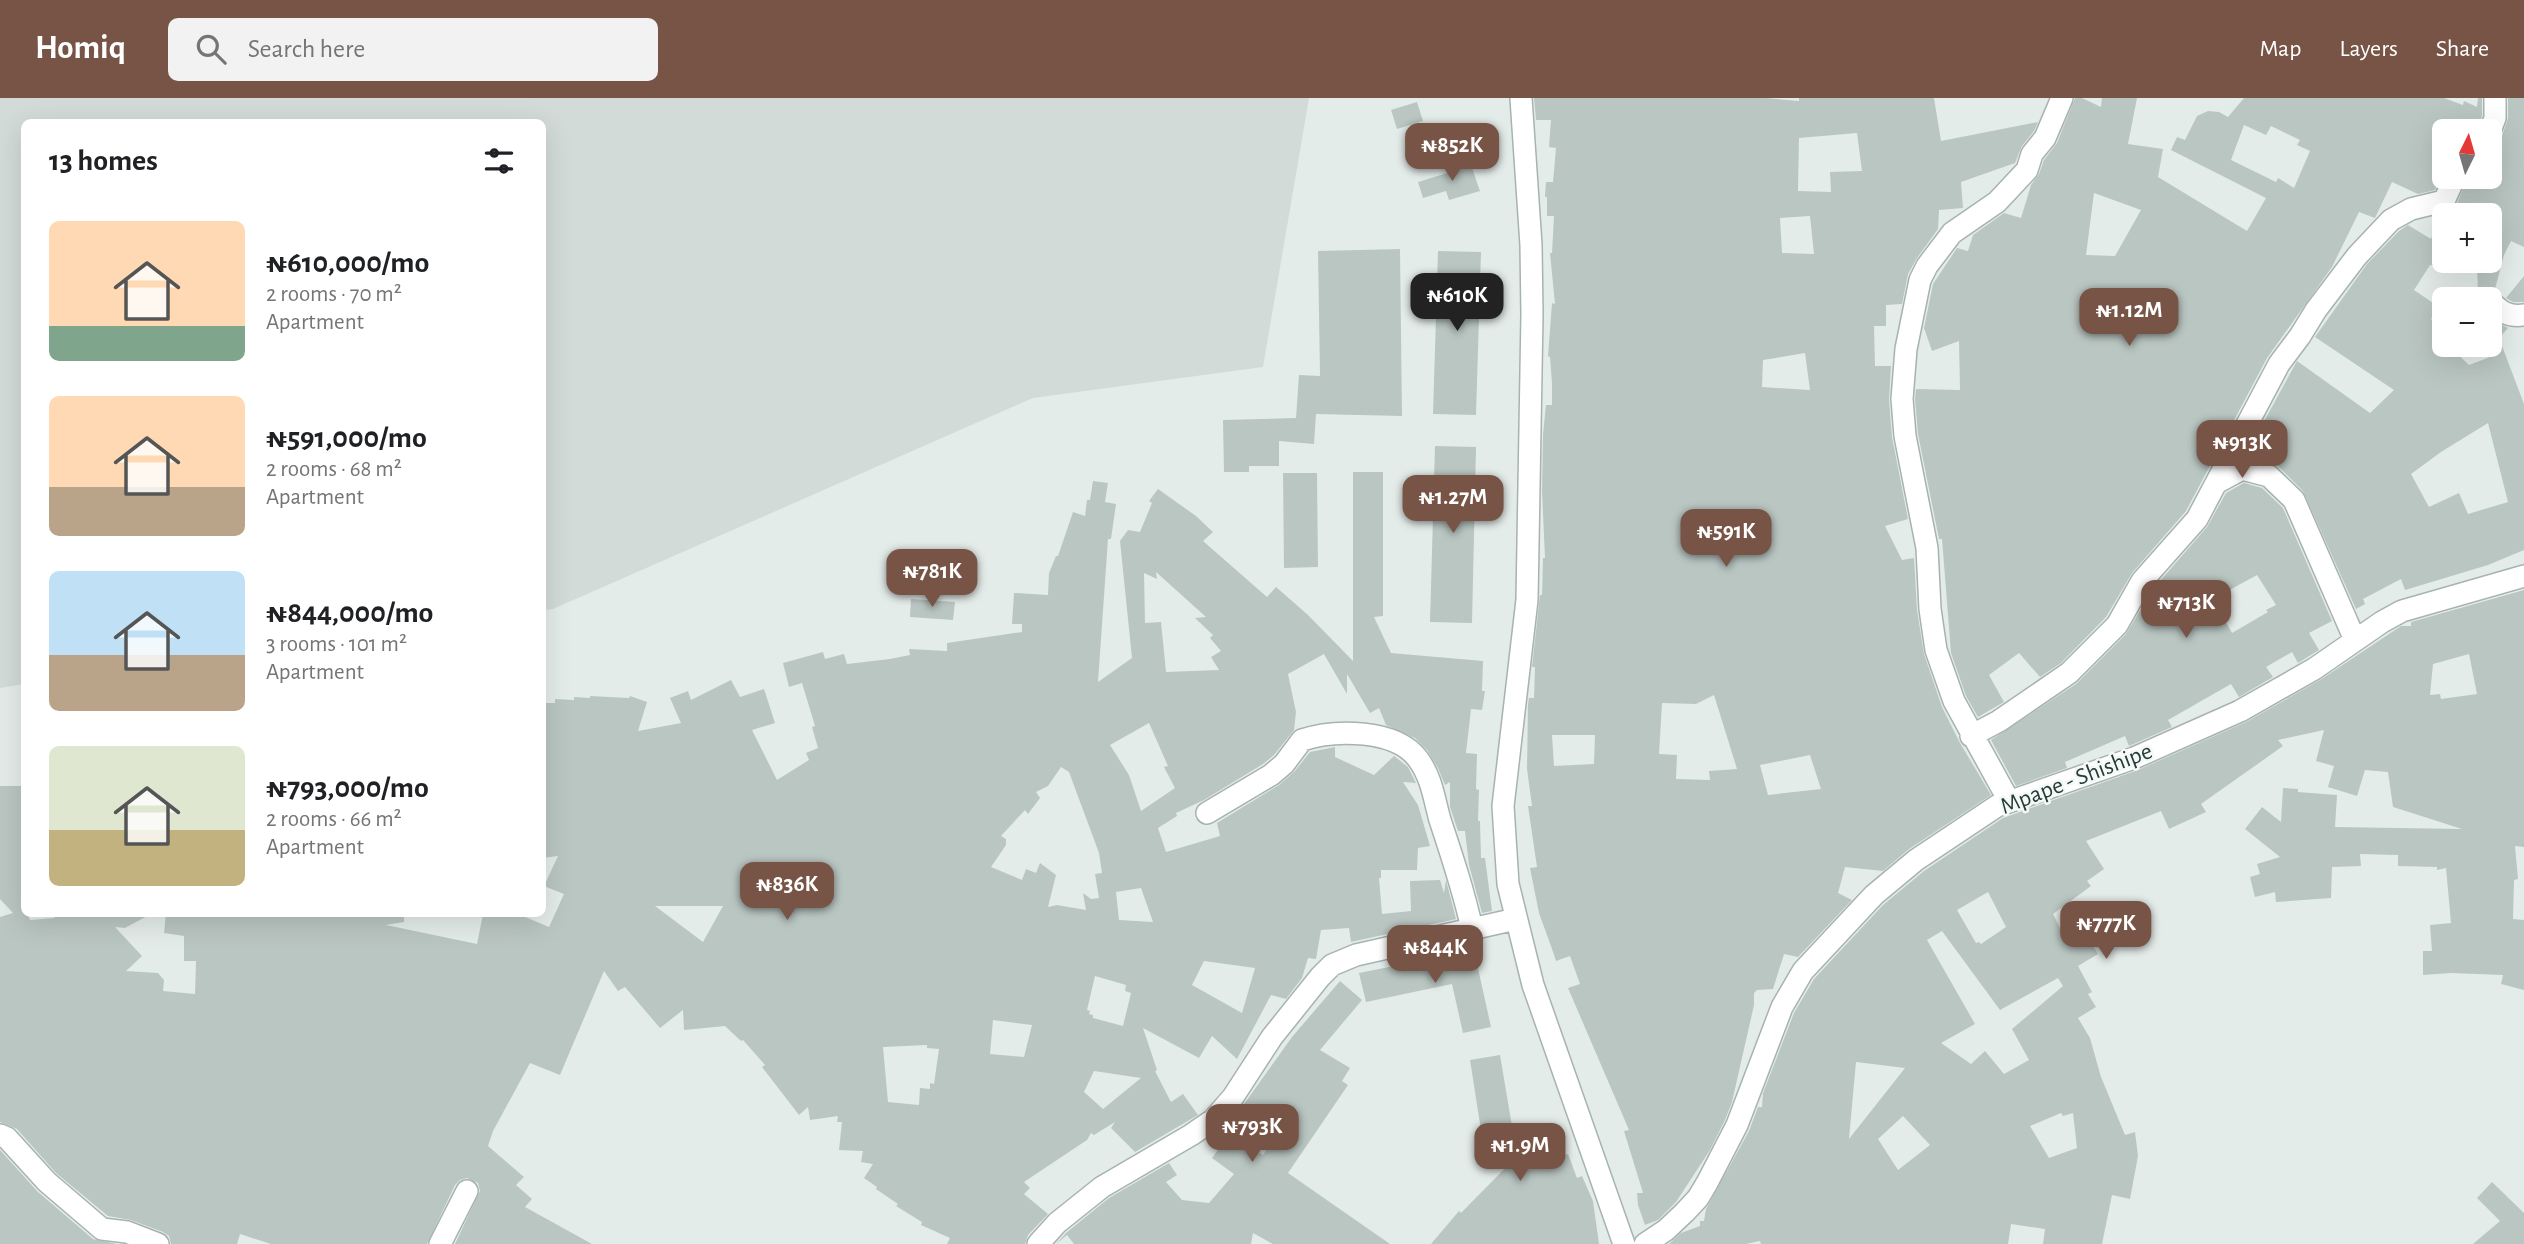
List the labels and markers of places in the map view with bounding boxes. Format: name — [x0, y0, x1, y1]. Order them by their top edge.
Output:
pin: ₦852K — [1403, 123, 1501, 183]
pin: ₦610K — [1408, 274, 1506, 333]
pin: ₦1.12M — [2072, 288, 2186, 348]
pin: ₦913K — [2193, 420, 2291, 480]
pin: ₦1.27M — [1396, 476, 1510, 535]
pin: ₦591K — [1677, 510, 1775, 569]
pin: ₦781K — [883, 550, 981, 609]
pin: ₦713K — [2137, 580, 2235, 640]
pin: ₦836K — [738, 862, 836, 922]
pin: ₦777K — [2057, 902, 2155, 961]
pin: ₦844K — [1386, 926, 1484, 985]
pin: ₦793K — [1203, 1104, 1301, 1164]
pin: ₦1.9M — [1471, 1124, 1569, 1183]

